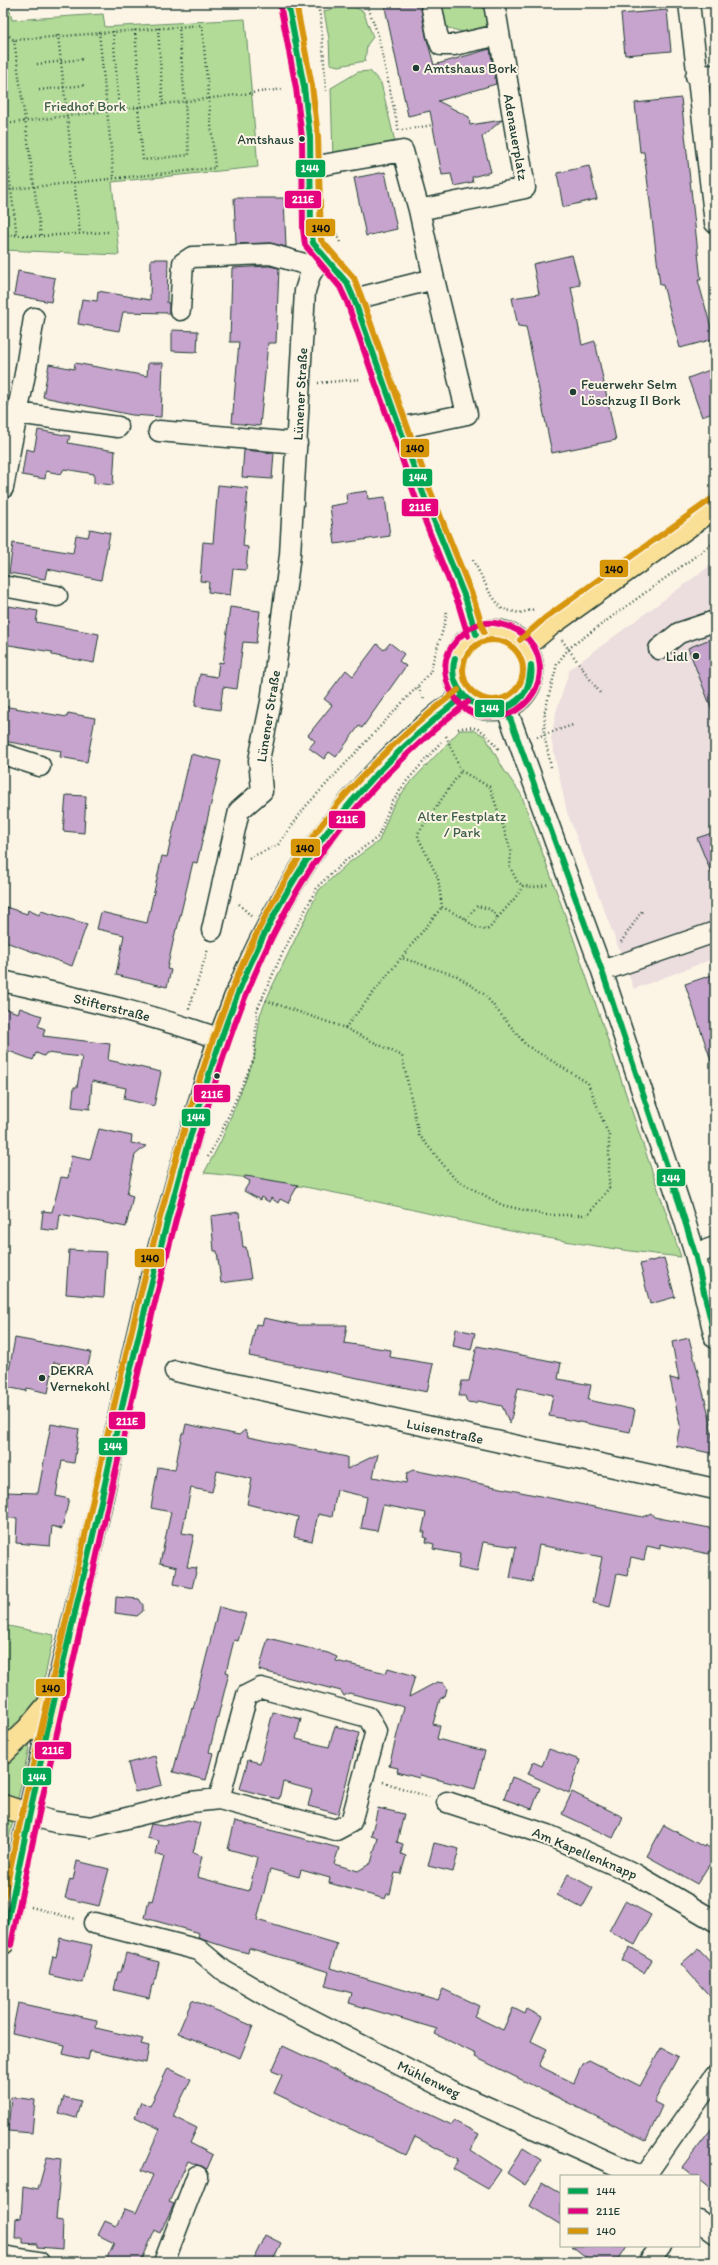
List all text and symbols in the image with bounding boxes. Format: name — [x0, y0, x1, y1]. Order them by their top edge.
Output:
place label: Amtshaus Bork — [424, 60, 518, 77]
marker: Amtshaus Bork — [411, 63, 421, 73]
street label: Adenauerplatz — [500, 92, 532, 182]
park label: Friedhof Bork — [44, 98, 127, 115]
place label: Amtshaus — [237, 132, 294, 147]
marker: Amtshaus — [297, 134, 307, 144]
line badge: 144 — [295, 159, 326, 178]
text: 144 — [301, 162, 320, 175]
line badge: 211E — [284, 190, 322, 209]
text: 211E — [292, 193, 314, 206]
line badge: 140 — [305, 218, 336, 237]
text: 140 — [312, 222, 330, 235]
street label: Lünener Straße — [290, 347, 311, 441]
place label: Feuerwehr Selm Löschzug II Bork — [581, 376, 681, 409]
marker: Feuerwehr Selm Löschzug II Bork — [568, 387, 578, 397]
line badge: 140 — [400, 438, 430, 458]
text: 140 — [406, 442, 424, 455]
line badge: 144 — [402, 468, 433, 487]
text: 144 — [409, 471, 428, 484]
line badge: 211E — [401, 498, 439, 517]
text: 211E — [409, 501, 431, 514]
line badge: 140 — [599, 559, 629, 578]
text: 140 — [605, 563, 623, 576]
place label: Lidl — [666, 648, 688, 665]
marker: Lidl — [691, 651, 701, 661]
street label: Lünener Straße — [253, 668, 284, 763]
line badge: 144 — [474, 699, 505, 718]
text: 144 — [481, 702, 500, 715]
park label: Alter Festplatz / Park — [417, 808, 507, 841]
line badge: 211E — [328, 810, 366, 829]
text: 211E — [336, 813, 358, 826]
line badge: 140 — [290, 838, 321, 857]
text: 140 — [296, 842, 314, 855]
street label: Stifterstraße — [72, 990, 152, 1025]
unlabelled marker — [212, 1071, 222, 1081]
line badge: 211E — [193, 1084, 231, 1103]
text: 211E — [201, 1088, 223, 1101]
line badge: 144 — [181, 1108, 211, 1127]
text: 144 — [187, 1111, 206, 1124]
line badge: 144 — [656, 1168, 686, 1187]
text: 144 — [662, 1172, 681, 1185]
line badge: 140 — [134, 1248, 165, 1268]
text: 140 — [141, 1252, 159, 1265]
place label: DEKRA Vernekohl — [50, 1362, 110, 1395]
marker: DEKRA Vernekohl — [37, 1373, 47, 1383]
line badge: 211E — [108, 1411, 146, 1430]
text: 211E — [116, 1415, 138, 1428]
street label: Luisenstraße — [405, 1415, 485, 1448]
line badge: 144 — [98, 1437, 128, 1456]
text: 144 — [104, 1440, 123, 1453]
line badge: 140 — [35, 1678, 66, 1697]
text: 140 — [42, 1682, 60, 1695]
line badge: 211E — [34, 1741, 72, 1760]
text: 211E — [42, 1744, 64, 1757]
line badge: 144 — [22, 1767, 52, 1786]
text: 144 — [28, 1771, 47, 1784]
street label: Am Kapellenknapp — [530, 1824, 640, 1883]
street label: Mühlenweg — [394, 2057, 464, 2102]
legend — [560, 2175, 700, 2247]
text: 144 — [596, 2184, 616, 2198]
text: 211E — [596, 2204, 620, 2218]
text: 140 — [596, 2224, 616, 2238]

